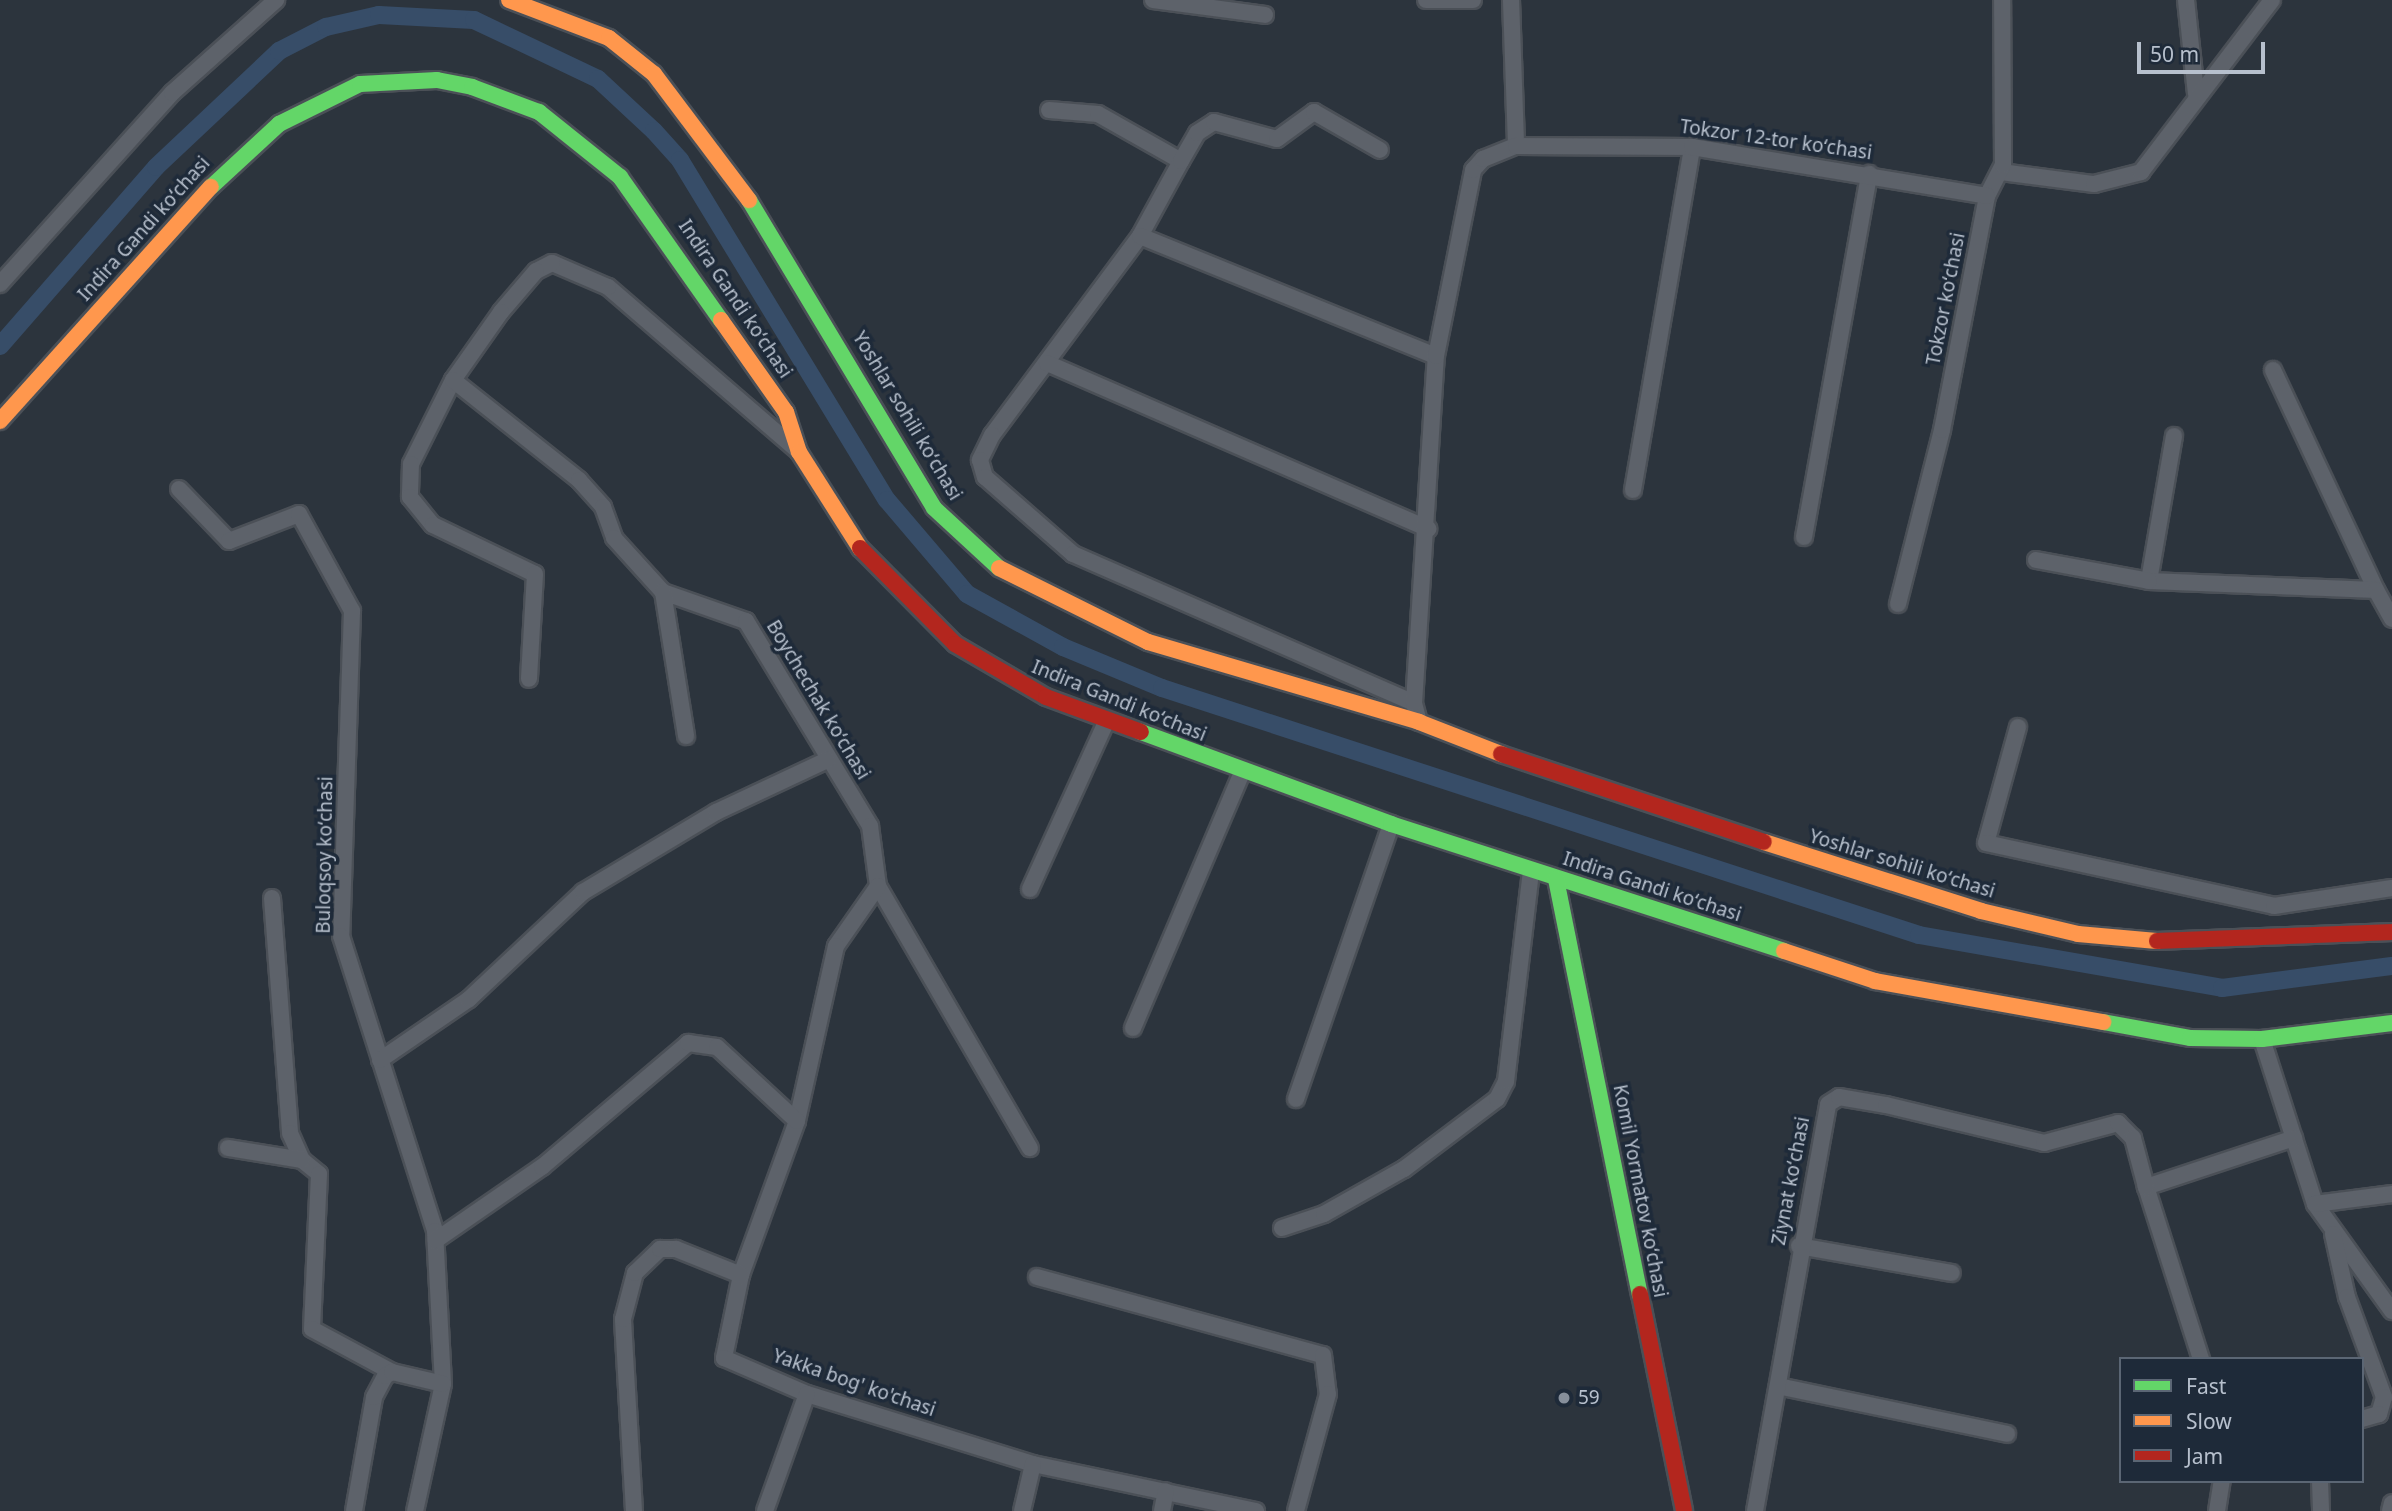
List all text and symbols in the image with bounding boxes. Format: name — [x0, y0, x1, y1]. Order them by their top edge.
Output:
scale bar — [2140, 28, 2268, 72]
text: 50 m — [2150, 40, 2199, 68]
street label: Tokzor 12-tor koʻchasi — [1679, 115, 1873, 165]
street label: Indira Gandi koʻchasi — [73, 152, 215, 306]
street label: Indira Gandi koʻchasi — [674, 215, 796, 383]
street label: Tokzor koʻchasi — [1922, 231, 1970, 367]
street label: Yoshlar sohili koʻchasi — [848, 327, 966, 505]
street label: Boychechak koʻchasi — [761, 616, 875, 784]
street label: Indira Gandi koʻchasi — [1028, 656, 1210, 746]
street label: Buloqsoy koʻchasi — [312, 776, 338, 934]
street label: Yoshlar sohili koʻchasi — [1806, 825, 1998, 903]
street label: Indira Gandi koʻchasi — [1560, 847, 1744, 927]
street label: Komil Yormatov koʻchasi — [1608, 1083, 1672, 1299]
street label: Ziynat koʻchasi — [1767, 1115, 1815, 1247]
street label: Yakka bog' ko'chasi — [770, 1344, 938, 1422]
legend — [2119, 1357, 2364, 1483]
text: Fast — [2186, 1372, 2226, 1400]
place label: 59 — [1578, 1387, 1600, 1409]
marker: 59 — [1556, 1390, 1572, 1406]
text: Slow — [2186, 1407, 2232, 1435]
text: Jam — [2186, 1442, 2223, 1470]

